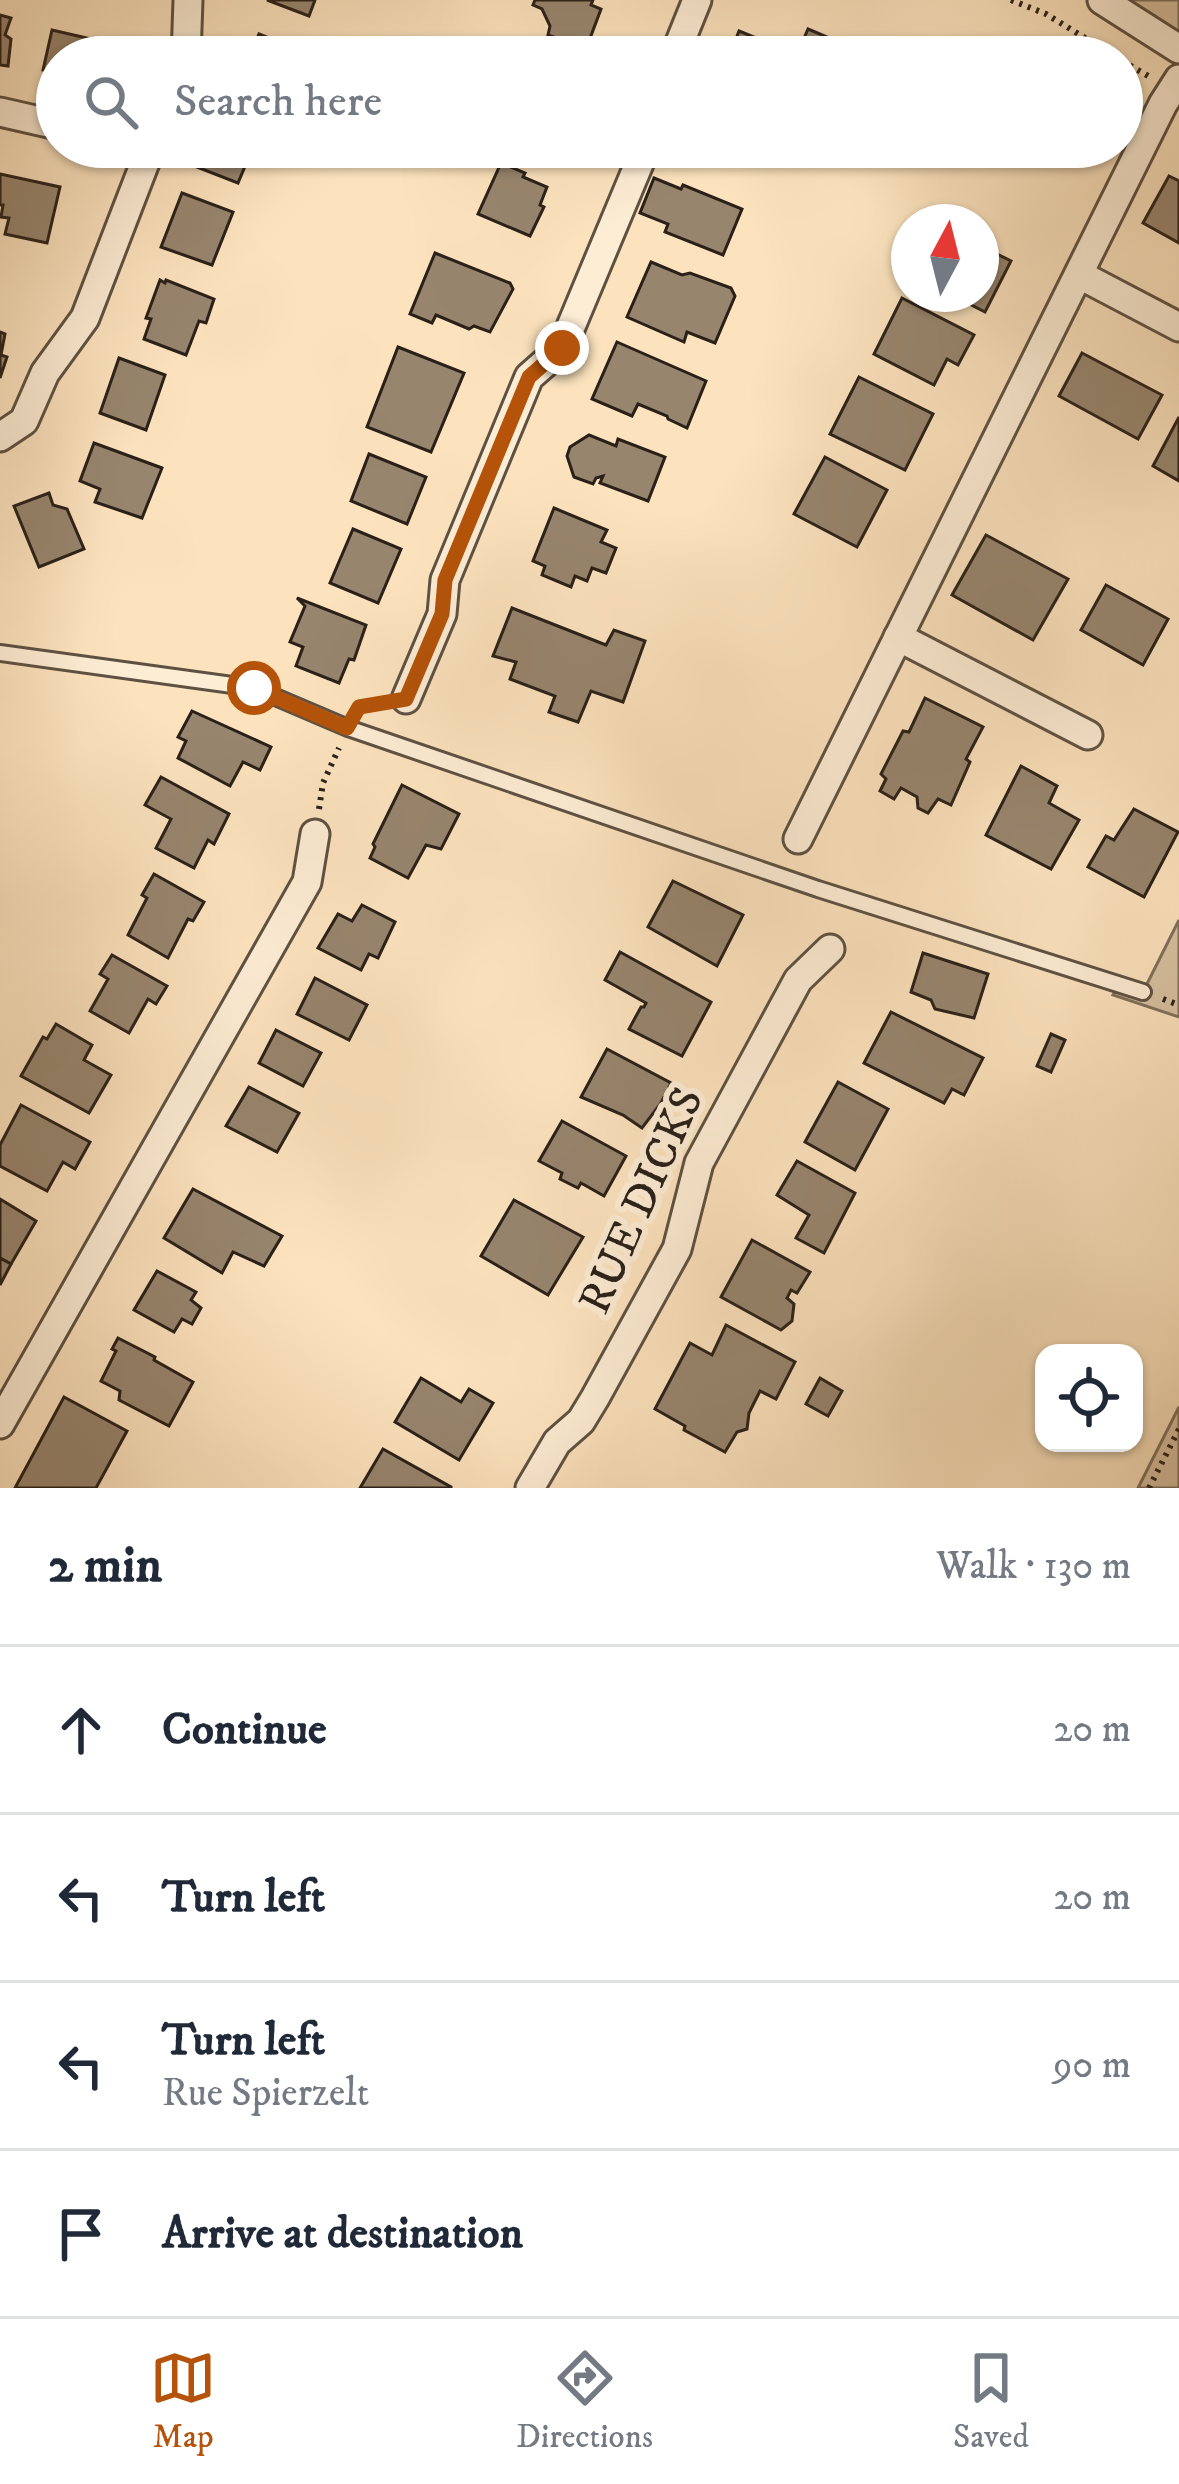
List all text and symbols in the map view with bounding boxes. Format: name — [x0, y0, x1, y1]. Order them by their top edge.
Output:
search box — [36, 36, 1143, 168]
icon: search — [78, 69, 144, 135]
text: Search here — [174, 74, 382, 130]
north arrow — [891, 204, 999, 312]
route end — [535, 321, 589, 375]
route start — [227, 661, 281, 715]
street label: RUE DICKS — [567, 1079, 717, 1323]
map controls — [1035, 1344, 1143, 1452]
button: locate — [1035, 1344, 1143, 1452]
text: 2 min — [48, 1534, 162, 1598]
text: Walk · 130 m — [936, 1542, 1131, 1591]
icon: ahead — [48, 1697, 114, 1763]
text: Continue — [162, 1702, 327, 1758]
text: 20 m — [1053, 1705, 1131, 1754]
icon: left — [48, 1865, 114, 1931]
text: Turn left — [162, 1870, 325, 1926]
text: 20 m — [1053, 1873, 1131, 1922]
text: Turn left — [162, 2013, 325, 2069]
icon: left — [48, 2033, 114, 2099]
text: 90 m — [1053, 2041, 1131, 2090]
text: Rue Spierzelt — [162, 2069, 369, 2118]
icon: arrive — [48, 2201, 114, 2267]
text: Arrive at destination — [162, 2206, 523, 2262]
tab: Map — [150, 2345, 216, 2458]
tab: Directions — [516, 2345, 653, 2458]
tab: Saved — [953, 2345, 1029, 2458]

